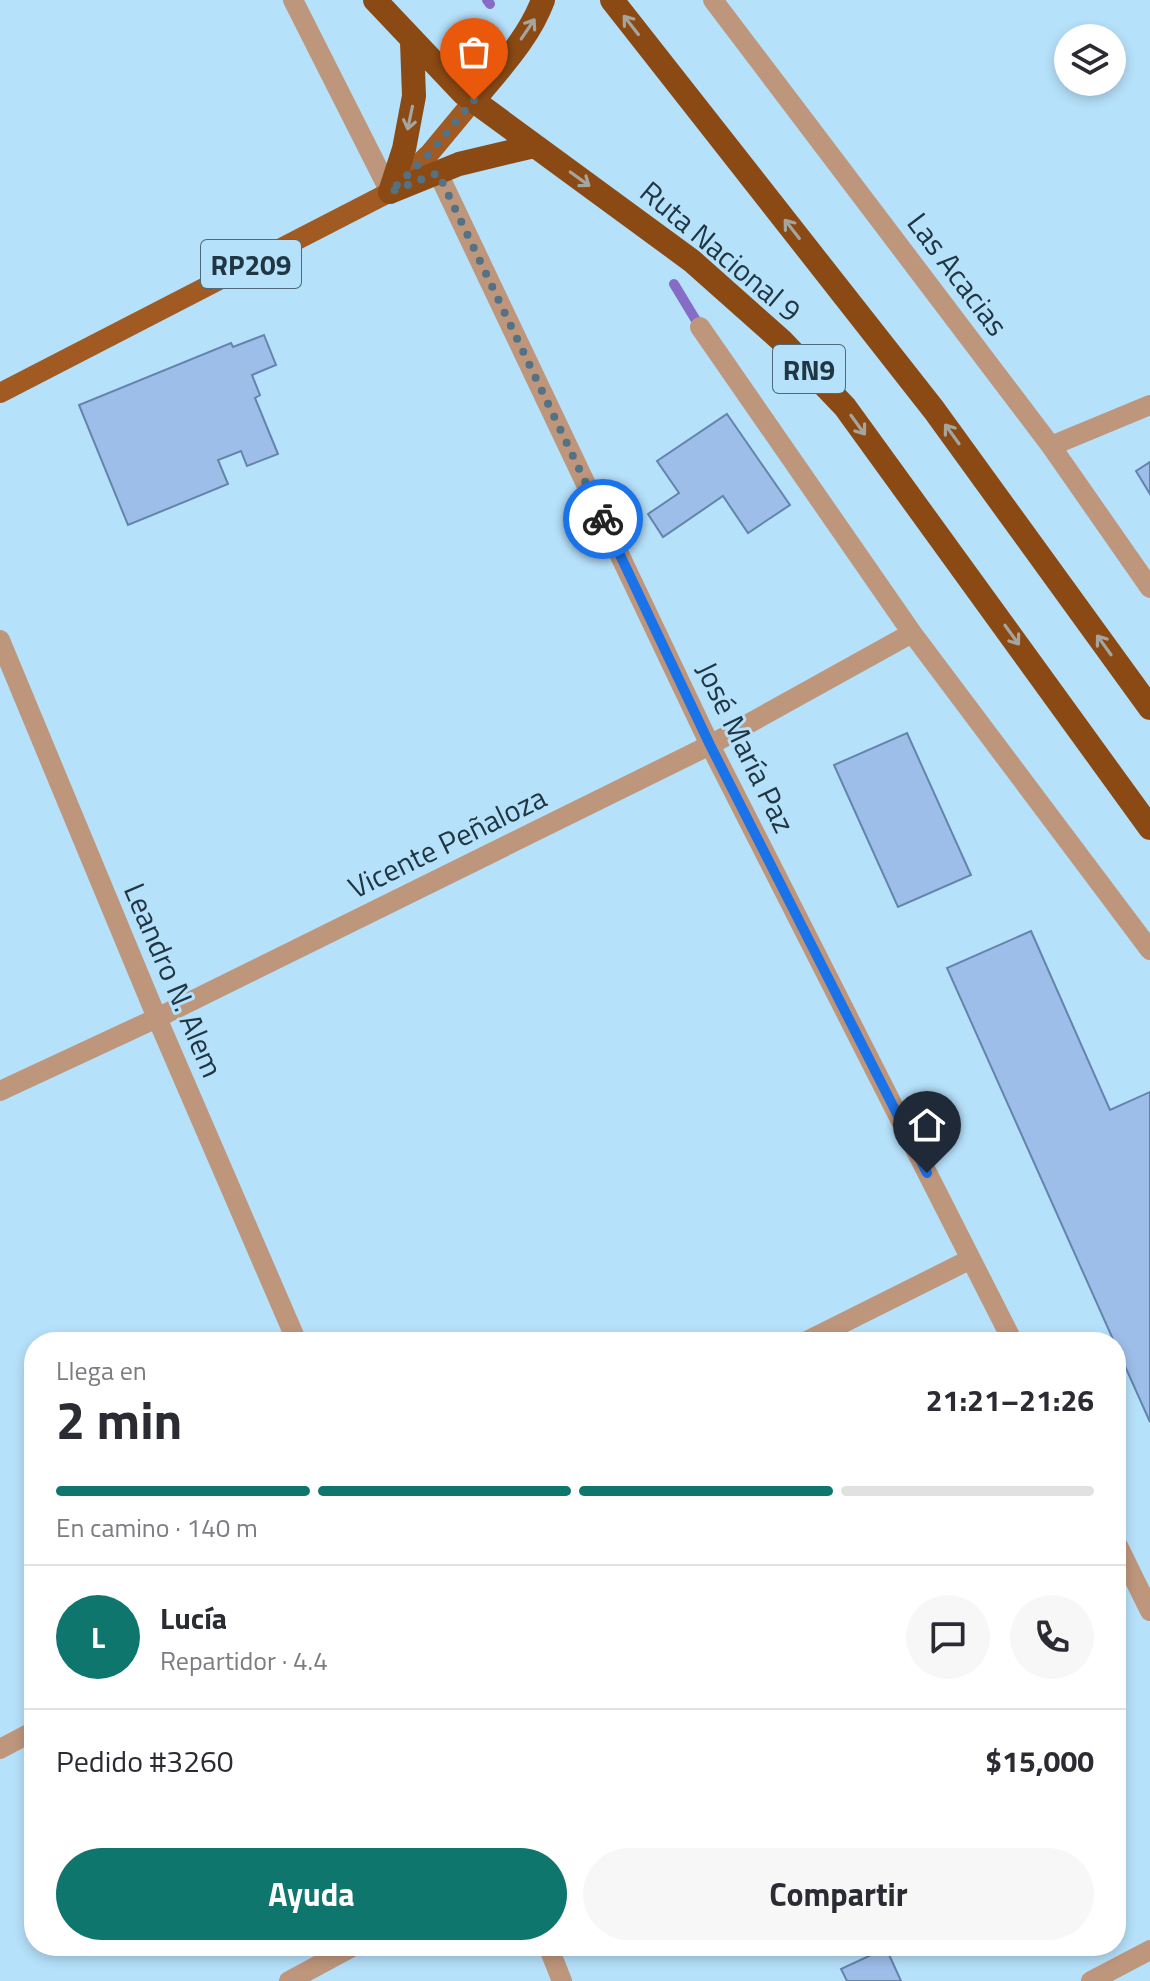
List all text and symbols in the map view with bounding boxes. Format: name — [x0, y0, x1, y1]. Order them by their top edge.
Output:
one-way arrow — [623, 15, 640, 36]
pin — [440, 18, 508, 100]
one-way arrow — [520, 19, 536, 41]
map controls — [1054, 24, 1126, 96]
button: layers — [1054, 24, 1126, 96]
icon: bag — [452, 30, 496, 74]
one-way arrow — [402, 105, 417, 131]
street label: Ruta Nacional 9 — [630, 170, 812, 332]
one-way arrow — [569, 171, 591, 188]
street label: Las Acacias — [896, 203, 1020, 345]
one-way arrow — [784, 219, 801, 240]
road number: RP209 — [201, 240, 301, 288]
road number: RN9 — [773, 345, 845, 393]
one-way arrow — [849, 414, 866, 435]
one-way arrow — [944, 424, 960, 446]
courier — [563, 479, 643, 559]
icon: bike — [581, 497, 625, 541]
one-way arrow — [1003, 623, 1020, 645]
one-way arrow — [1096, 635, 1113, 657]
street label: José María Paz — [685, 654, 807, 840]
street label: Vicente Peñaloza — [340, 774, 554, 910]
street label: Leandro N. Alem — [112, 876, 236, 1084]
pin — [893, 1091, 961, 1173]
icon: home — [905, 1103, 949, 1147]
text: Llega en — [56, 1351, 147, 1390]
text: 21:21–21:26 — [926, 1377, 1094, 1423]
text: 2 min — [56, 1380, 182, 1459]
text: En camino · 140 m — [56, 1508, 258, 1547]
text: Lucía — [160, 1595, 227, 1641]
button: chat — [906, 1595, 990, 1679]
button: phone — [1010, 1595, 1094, 1679]
text: L — [91, 1614, 105, 1660]
text: Repartidor · 4.4 — [160, 1641, 328, 1680]
text: Pedido #3260 — [56, 1738, 234, 1784]
text: $15,000 — [985, 1738, 1094, 1784]
button: Ayuda — [56, 1848, 567, 1940]
button: Compartir — [583, 1848, 1094, 1940]

